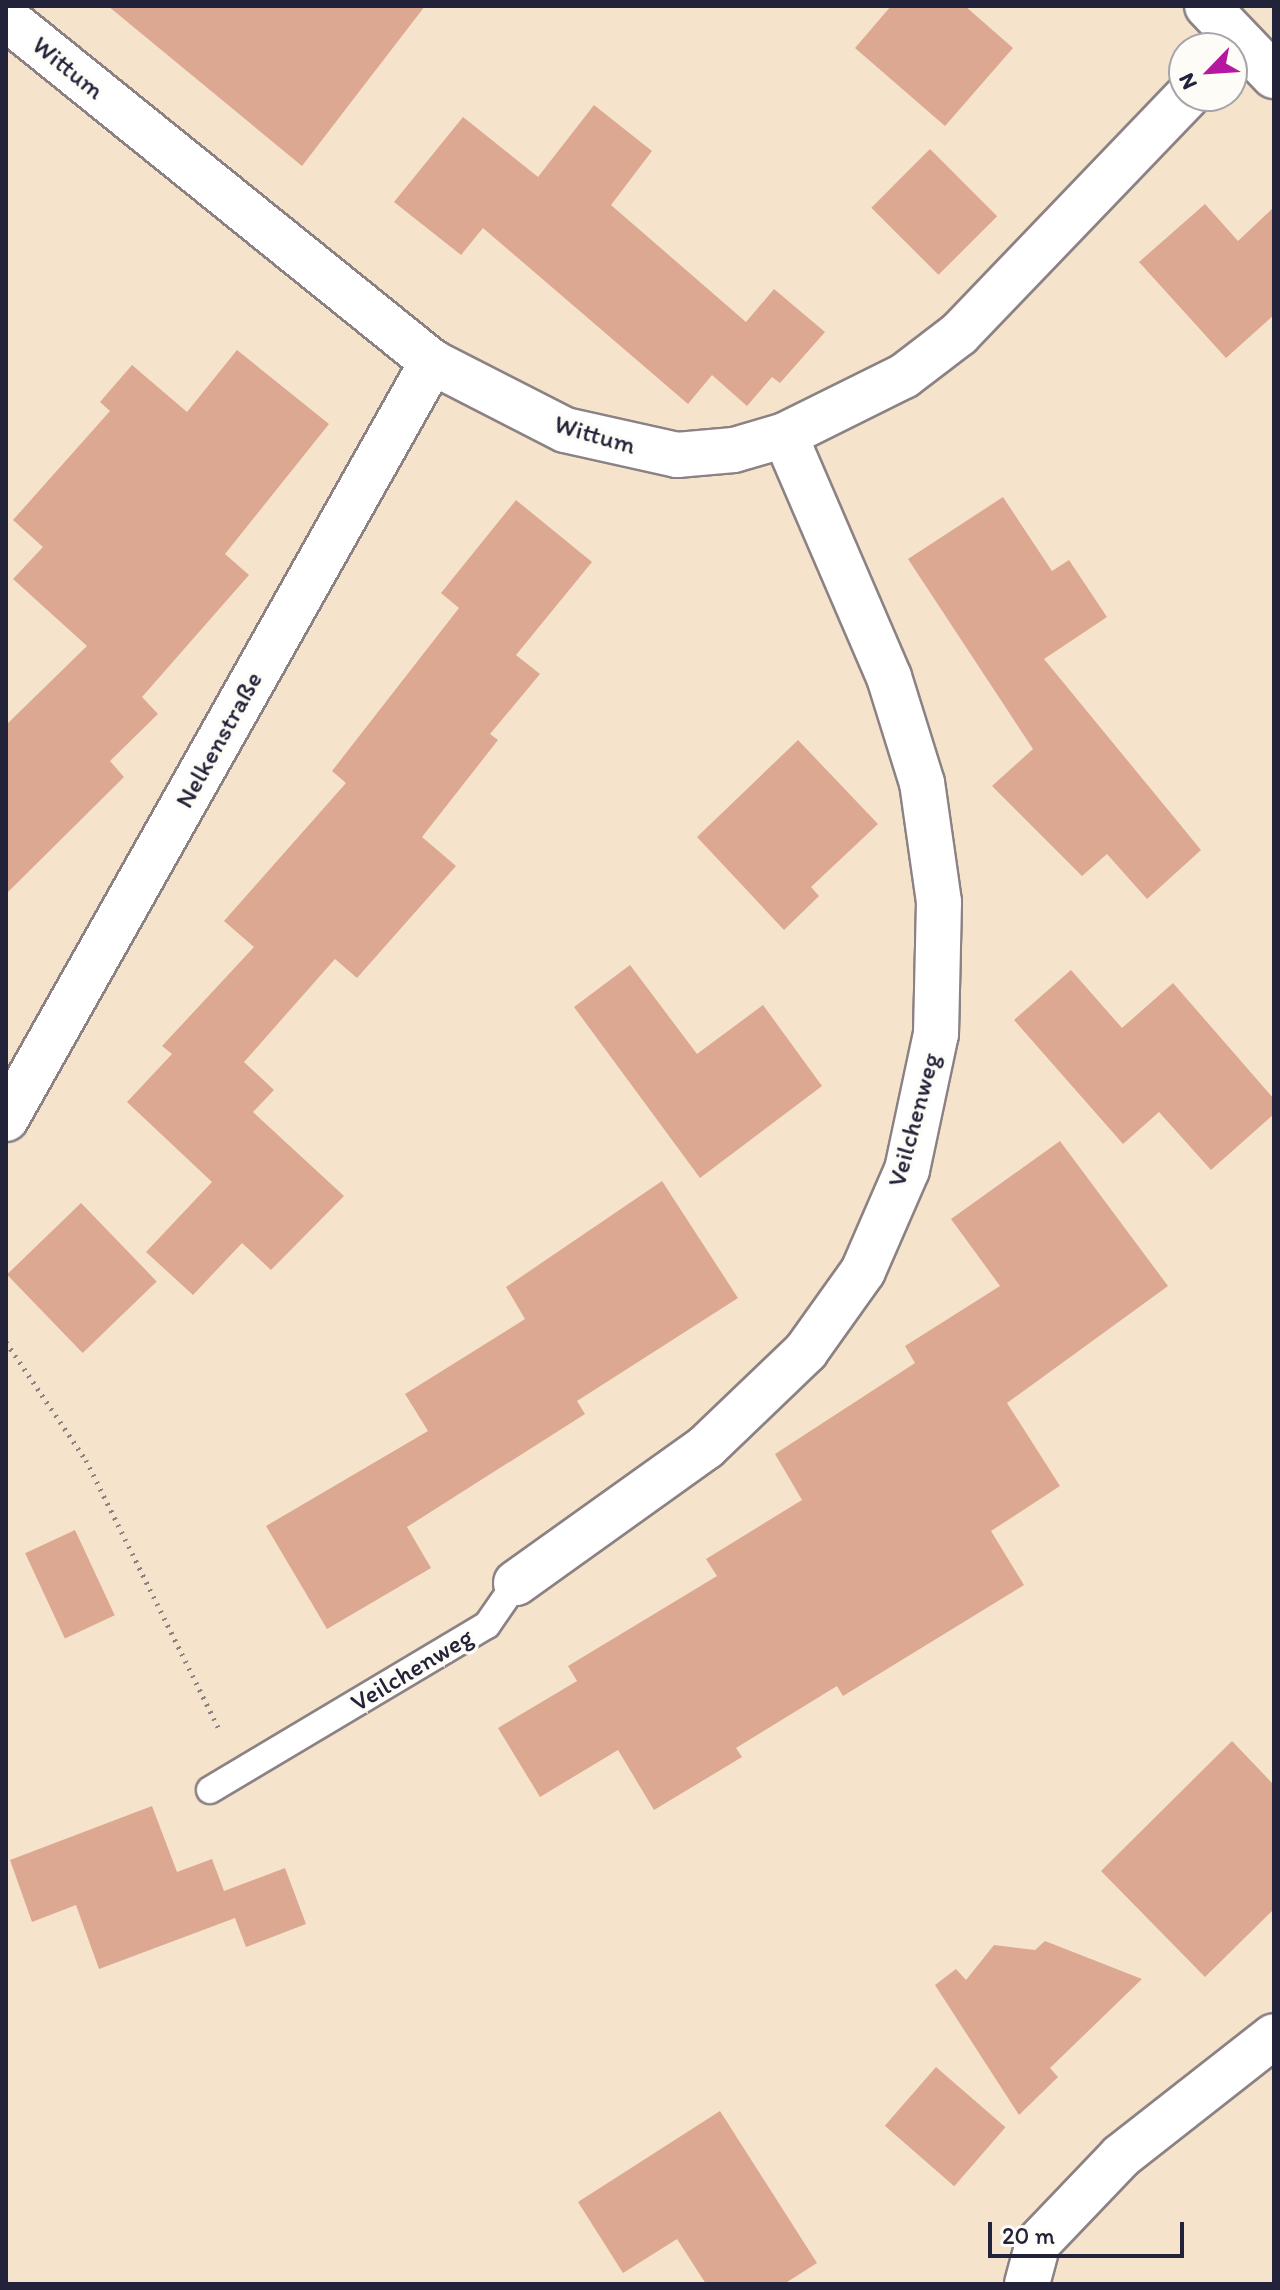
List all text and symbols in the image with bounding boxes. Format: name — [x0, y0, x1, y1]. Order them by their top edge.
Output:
street label: Wittum — [26, 30, 110, 106]
north arrow — [1168, 32, 1248, 112]
text: N — [1172, 69, 1203, 94]
street label: Wittum — [551, 409, 639, 461]
street label: Nelkenstraße — [169, 666, 269, 814]
street label: Veilchenweg — [881, 1050, 947, 1190]
street label: Veilchenweg — [345, 1621, 479, 1719]
scale bar — [992, 2206, 1188, 2256]
text: 20 m — [1002, 2221, 1055, 2250]

